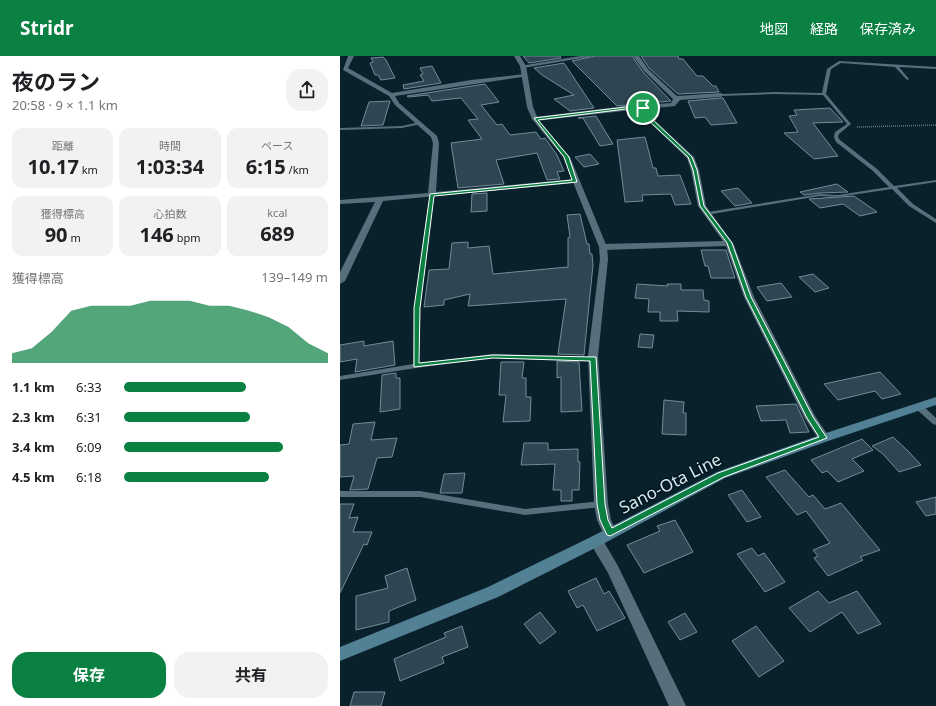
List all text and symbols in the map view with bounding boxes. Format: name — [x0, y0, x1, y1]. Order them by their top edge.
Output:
text: Stridr — [20, 15, 73, 41]
text: 地図 — [760, 19, 788, 38]
text: 経路 — [810, 19, 838, 38]
text: 保存済み — [860, 19, 916, 38]
text: 夜のラン — [12, 66, 100, 96]
button: share — [286, 69, 328, 111]
pin — [626, 91, 660, 125]
text: 20:58 · 9 × 1.1 km — [12, 96, 118, 114]
icon: arrive — [632, 97, 654, 119]
text: 距離 — [52, 138, 74, 153]
text: 時間 — [159, 138, 181, 153]
text: ペース — [261, 138, 294, 153]
text: 10.17 — [27, 153, 79, 180]
text: 1:03:34 — [136, 153, 204, 180]
text: 6:15 — [246, 153, 286, 180]
text: km — [79, 162, 98, 177]
text: /km — [286, 162, 309, 177]
text: kcal — [267, 205, 287, 220]
text: 獲得標高 — [41, 206, 85, 221]
text: 心拍数 — [153, 206, 186, 221]
text: 689 — [260, 220, 294, 247]
text: 90 — [45, 221, 68, 248]
text: 146 — [139, 221, 174, 248]
text: m — [68, 230, 81, 245]
text: bpm — [174, 230, 201, 245]
text: 139–149 m — [261, 268, 328, 286]
text: 獲得標高 — [12, 269, 64, 287]
text: 1.1 km — [12, 378, 55, 396]
text: 6:33 — [76, 378, 102, 396]
text: 2.3 km — [12, 408, 55, 426]
text: 6:31 — [76, 408, 102, 426]
text: 3.4 km — [12, 438, 55, 456]
text: 6:09 — [76, 438, 102, 456]
street label: Sano-Ota Line — [615, 447, 725, 519]
text: 4.5 km — [12, 468, 55, 486]
text: 6:18 — [76, 468, 102, 486]
button: 保存 — [12, 652, 166, 698]
button: 共有 — [174, 652, 328, 698]

